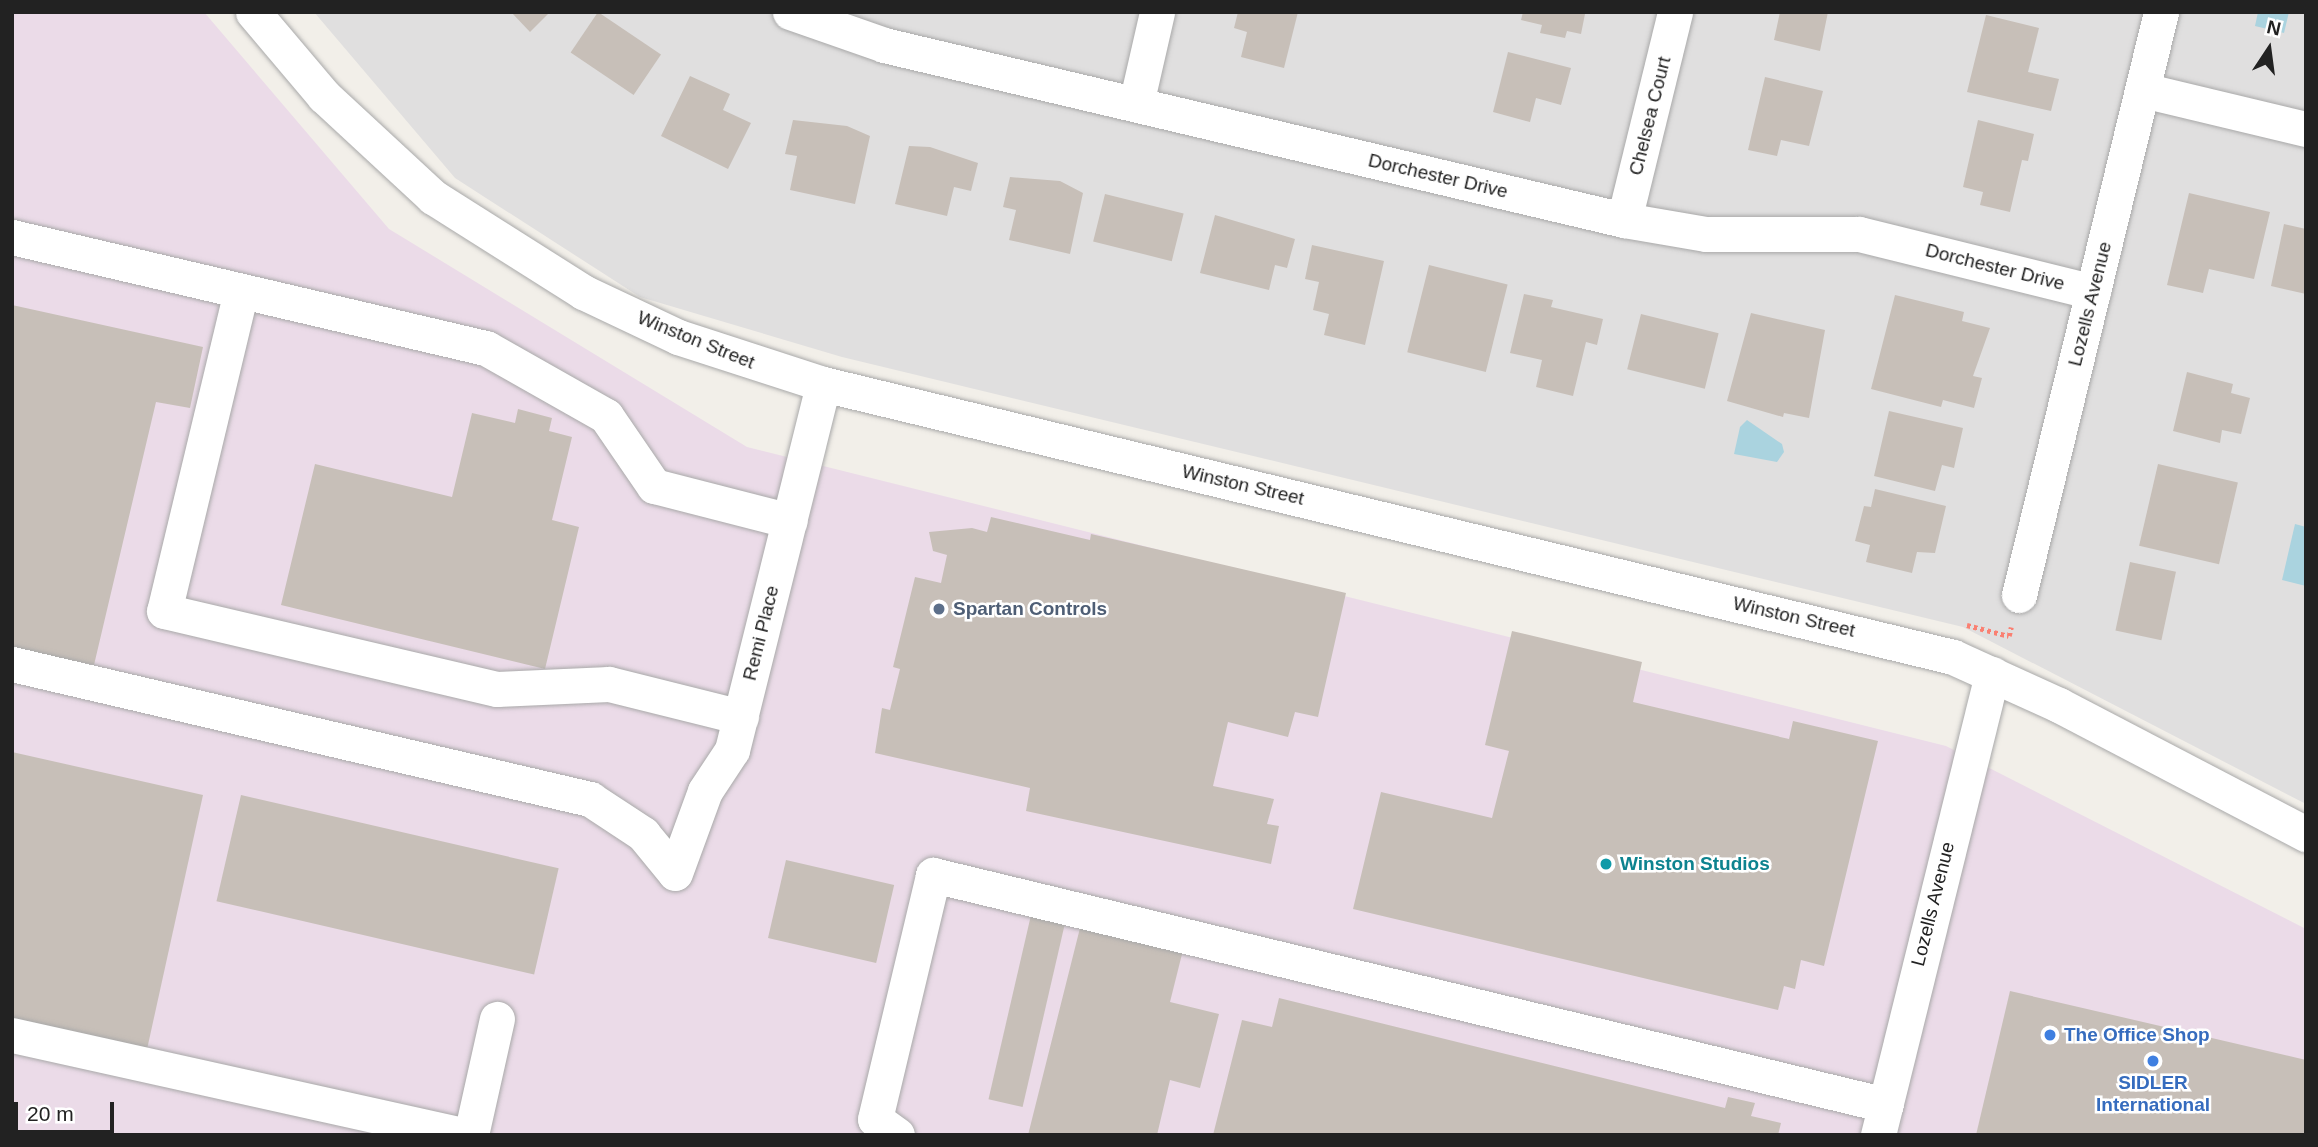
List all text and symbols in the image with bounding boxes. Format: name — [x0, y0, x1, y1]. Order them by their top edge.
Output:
north arrow — [2234, 14, 2304, 84]
text: N — [2265, 16, 2283, 40]
street label: Chelsea Court — [1624, 54, 1676, 178]
street label: Dorchester Drive — [1366, 149, 1510, 203]
street label: Dorchester Drive — [1923, 239, 2067, 295]
street label: Lozells Avenue — [2063, 239, 2117, 369]
street label: Winston Street — [634, 306, 758, 374]
street label: Winston Street — [1180, 460, 1306, 510]
street label: Remi Place — [738, 583, 784, 683]
street label: Winston Street — [1731, 592, 1857, 642]
place label: Spartan Controls — [953, 598, 1107, 620]
marker: Spartan Controls — [931, 601, 947, 617]
street label: Lozells Avenue — [1906, 839, 1960, 969]
place label: Winston Studios — [1620, 853, 1770, 875]
marker: Winston Studios — [1598, 856, 1614, 872]
place label: The Office Shop — [2064, 1024, 2210, 1046]
marker: The Office Shop — [2042, 1027, 2058, 1043]
marker: SIDLER International — [2145, 1053, 2161, 1069]
place label: SIDLER International — [2096, 1072, 2210, 1116]
scale bar — [18, 1088, 117, 1132]
text: 20 m — [27, 1102, 74, 1125]

